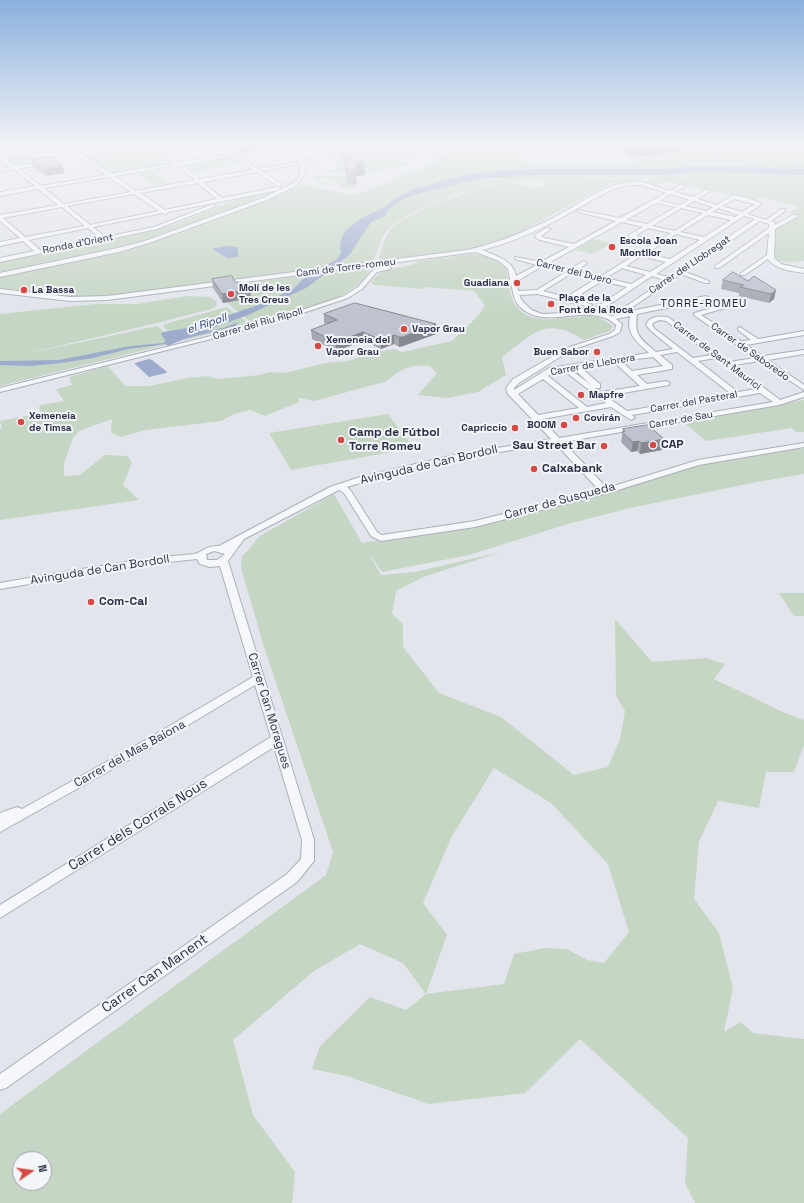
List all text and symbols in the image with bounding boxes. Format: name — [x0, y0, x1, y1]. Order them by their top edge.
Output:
street label: Ronda d'Orient — [42, 231, 114, 257]
street label: Carrer del Llobregat — [647, 233, 733, 297]
place label: Escola Joan Montllor — [620, 235, 678, 258]
marker: Escola Joan Montllor — [607, 242, 617, 252]
street label: Camí de Torre-romeu — [296, 256, 396, 280]
street label: Carrer del Duero — [535, 257, 613, 287]
place label: Guadiana — [464, 277, 509, 289]
marker: Guadiana — [512, 278, 522, 288]
place label: Molí de les Tres Creus — [239, 282, 290, 306]
place label: La Bassa — [32, 284, 74, 296]
marker: La Bassa — [19, 285, 29, 295]
marker: Molí de les Tres Creus — [226, 289, 236, 299]
place label: Plaça de la Font de la Roca — [559, 292, 633, 316]
district label: TORRE-ROMEU — [661, 297, 747, 311]
marker: Plaça de la Font de la Roca — [546, 299, 556, 309]
street label: Carrer del Riu Ripoll — [212, 305, 304, 343]
water label: el Ripoll — [185, 311, 229, 337]
street label: Carrer de Sant Maurici — [671, 319, 763, 393]
street label: Carrer de Saboredo — [708, 320, 792, 384]
place label: Vapor Grau — [412, 323, 465, 335]
marker: Vapor Grau — [399, 324, 409, 334]
place label: Xemeneia del Vapor Grau — [326, 334, 390, 358]
marker: Xemeneia del Vapor Grau — [313, 341, 323, 351]
place label: Buen Sabor — [533, 346, 589, 358]
marker: Buen Sabor — [592, 347, 602, 357]
street label: Carrer de Llebrera — [550, 352, 636, 378]
street label: Carrer del Pasteral — [650, 388, 738, 416]
place label: Mapfre — [589, 389, 624, 401]
marker: Mapfre — [576, 390, 586, 400]
street label: Carrer de Sau — [648, 408, 714, 432]
place label: Xemeneia de Timsa — [29, 410, 76, 434]
place label: Covirán — [584, 412, 620, 424]
marker: Covirán — [571, 413, 581, 423]
marker: Xemeneia de Timsa — [16, 417, 26, 427]
place label: BOOM — [527, 419, 556, 431]
marker: BOOM — [559, 420, 569, 430]
place label: Capriccio — [461, 422, 507, 434]
marker: Capriccio — [510, 423, 520, 433]
place label: Camp de Fútbol Torre Romeu — [349, 426, 440, 454]
marker: Camp de Fútbol Torre Romeu — [336, 435, 346, 445]
place label: CAP — [661, 438, 683, 452]
place label: Sau Street Bar — [512, 439, 596, 453]
marker: CAP — [648, 440, 658, 450]
marker: Sau Street Bar — [599, 441, 609, 451]
street label: Avinguda de Can Bordoll — [359, 442, 499, 488]
place label: Caixabank — [542, 462, 603, 476]
marker: Caixabank — [529, 464, 539, 474]
street label: Carrer de Susqueda — [503, 479, 617, 523]
street label: Avinguda de Can Bordoll — [29, 552, 171, 588]
place label: Com-Cal — [99, 595, 147, 609]
marker: Com-Cal — [86, 597, 96, 607]
street label: Carrer Can Moragues — [244, 651, 294, 771]
street label: Carrer del Mas Baiona — [72, 717, 188, 791]
street label: Carrer dels Corrals Nous — [65, 775, 211, 875]
street label: Carrer Can Manent — [99, 931, 211, 1017]
north arrow — [12, 1151, 52, 1191]
text: N — [35, 1163, 50, 1174]

